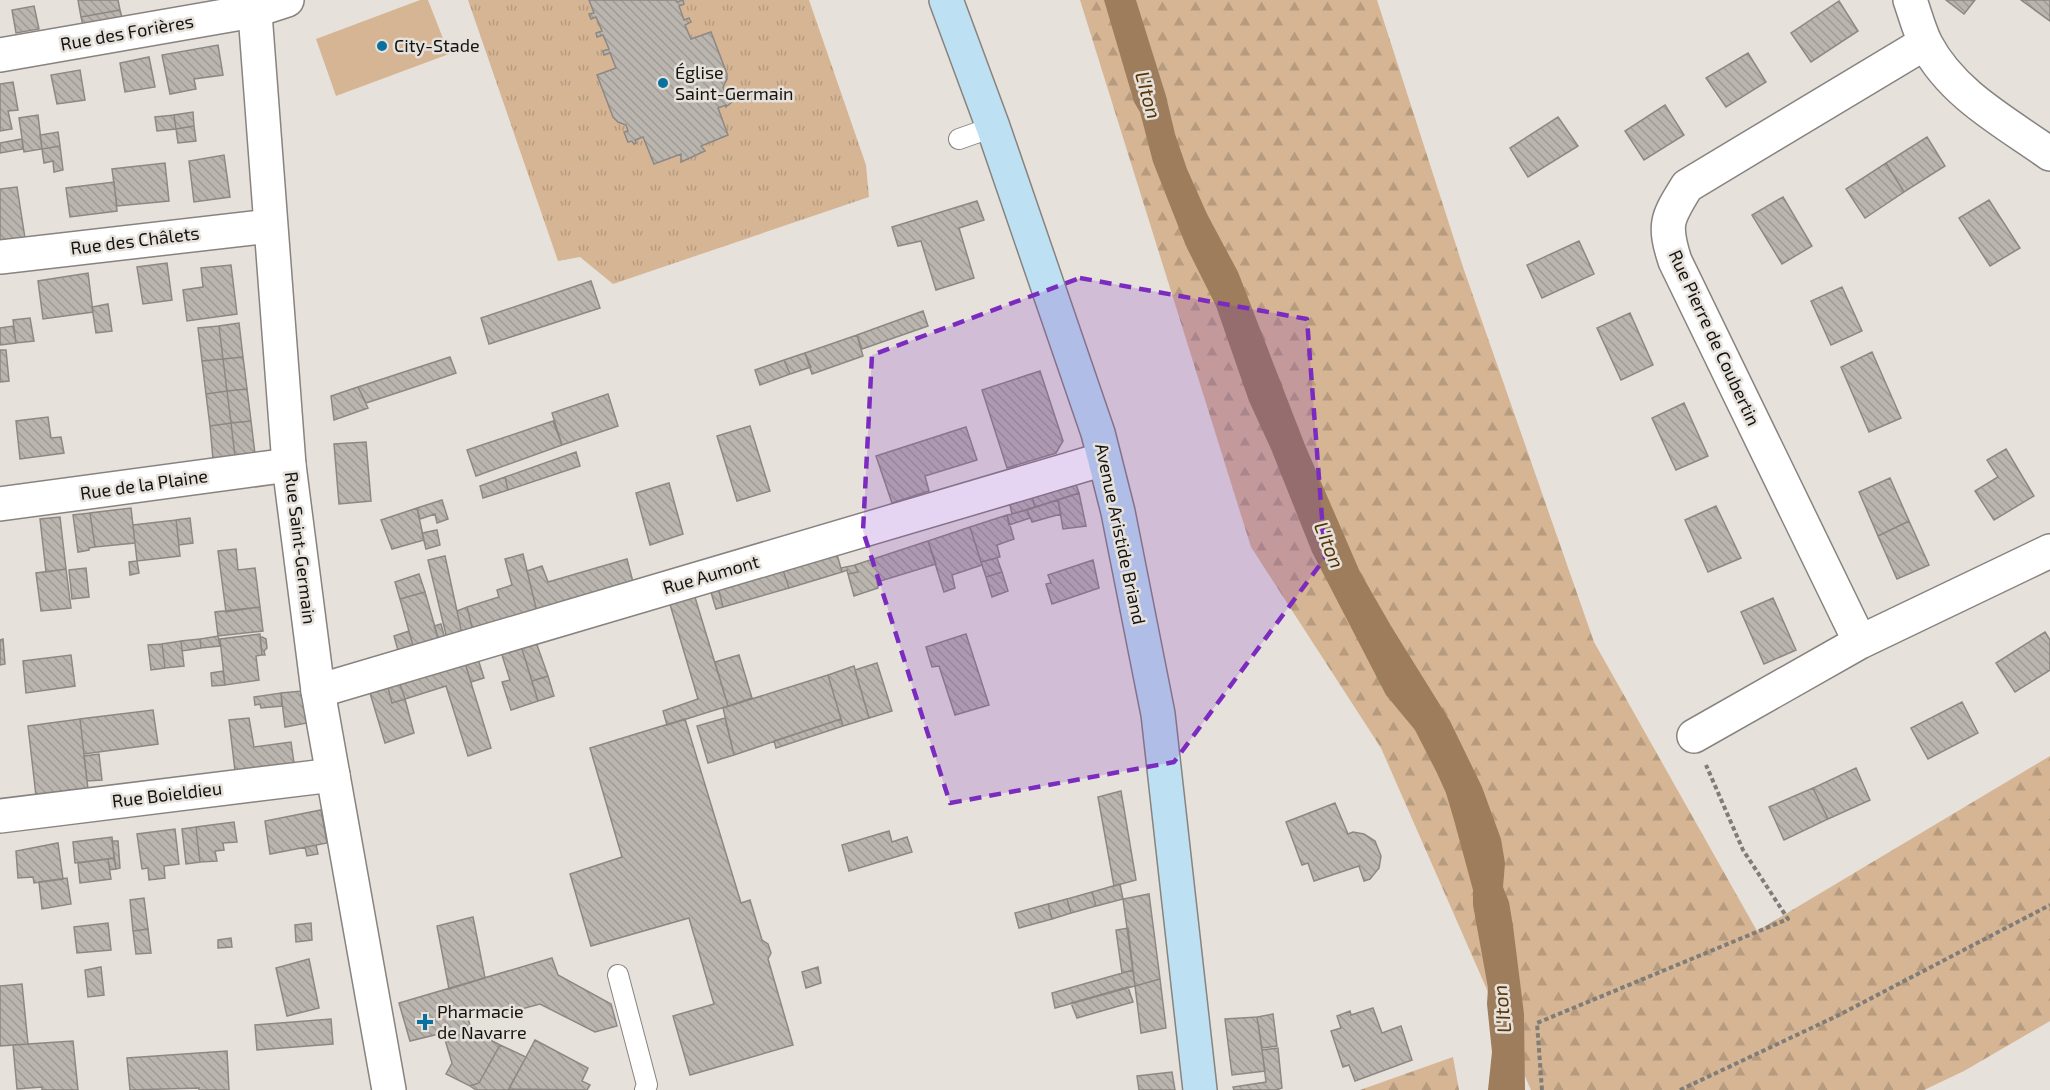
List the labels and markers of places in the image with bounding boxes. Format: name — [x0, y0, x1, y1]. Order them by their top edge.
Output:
place label: City-Stade — [394, 34, 480, 56]
marker: City-Stade — [375, 39, 389, 53]
place label: Église Saint-Germain — [675, 61, 794, 104]
marker: Église Saint-Germain — [656, 76, 670, 90]
place label: Pharmacie de Navarre — [437, 1000, 527, 1043]
marker: Pharmacie de Navarre — [418, 1015, 432, 1029]

